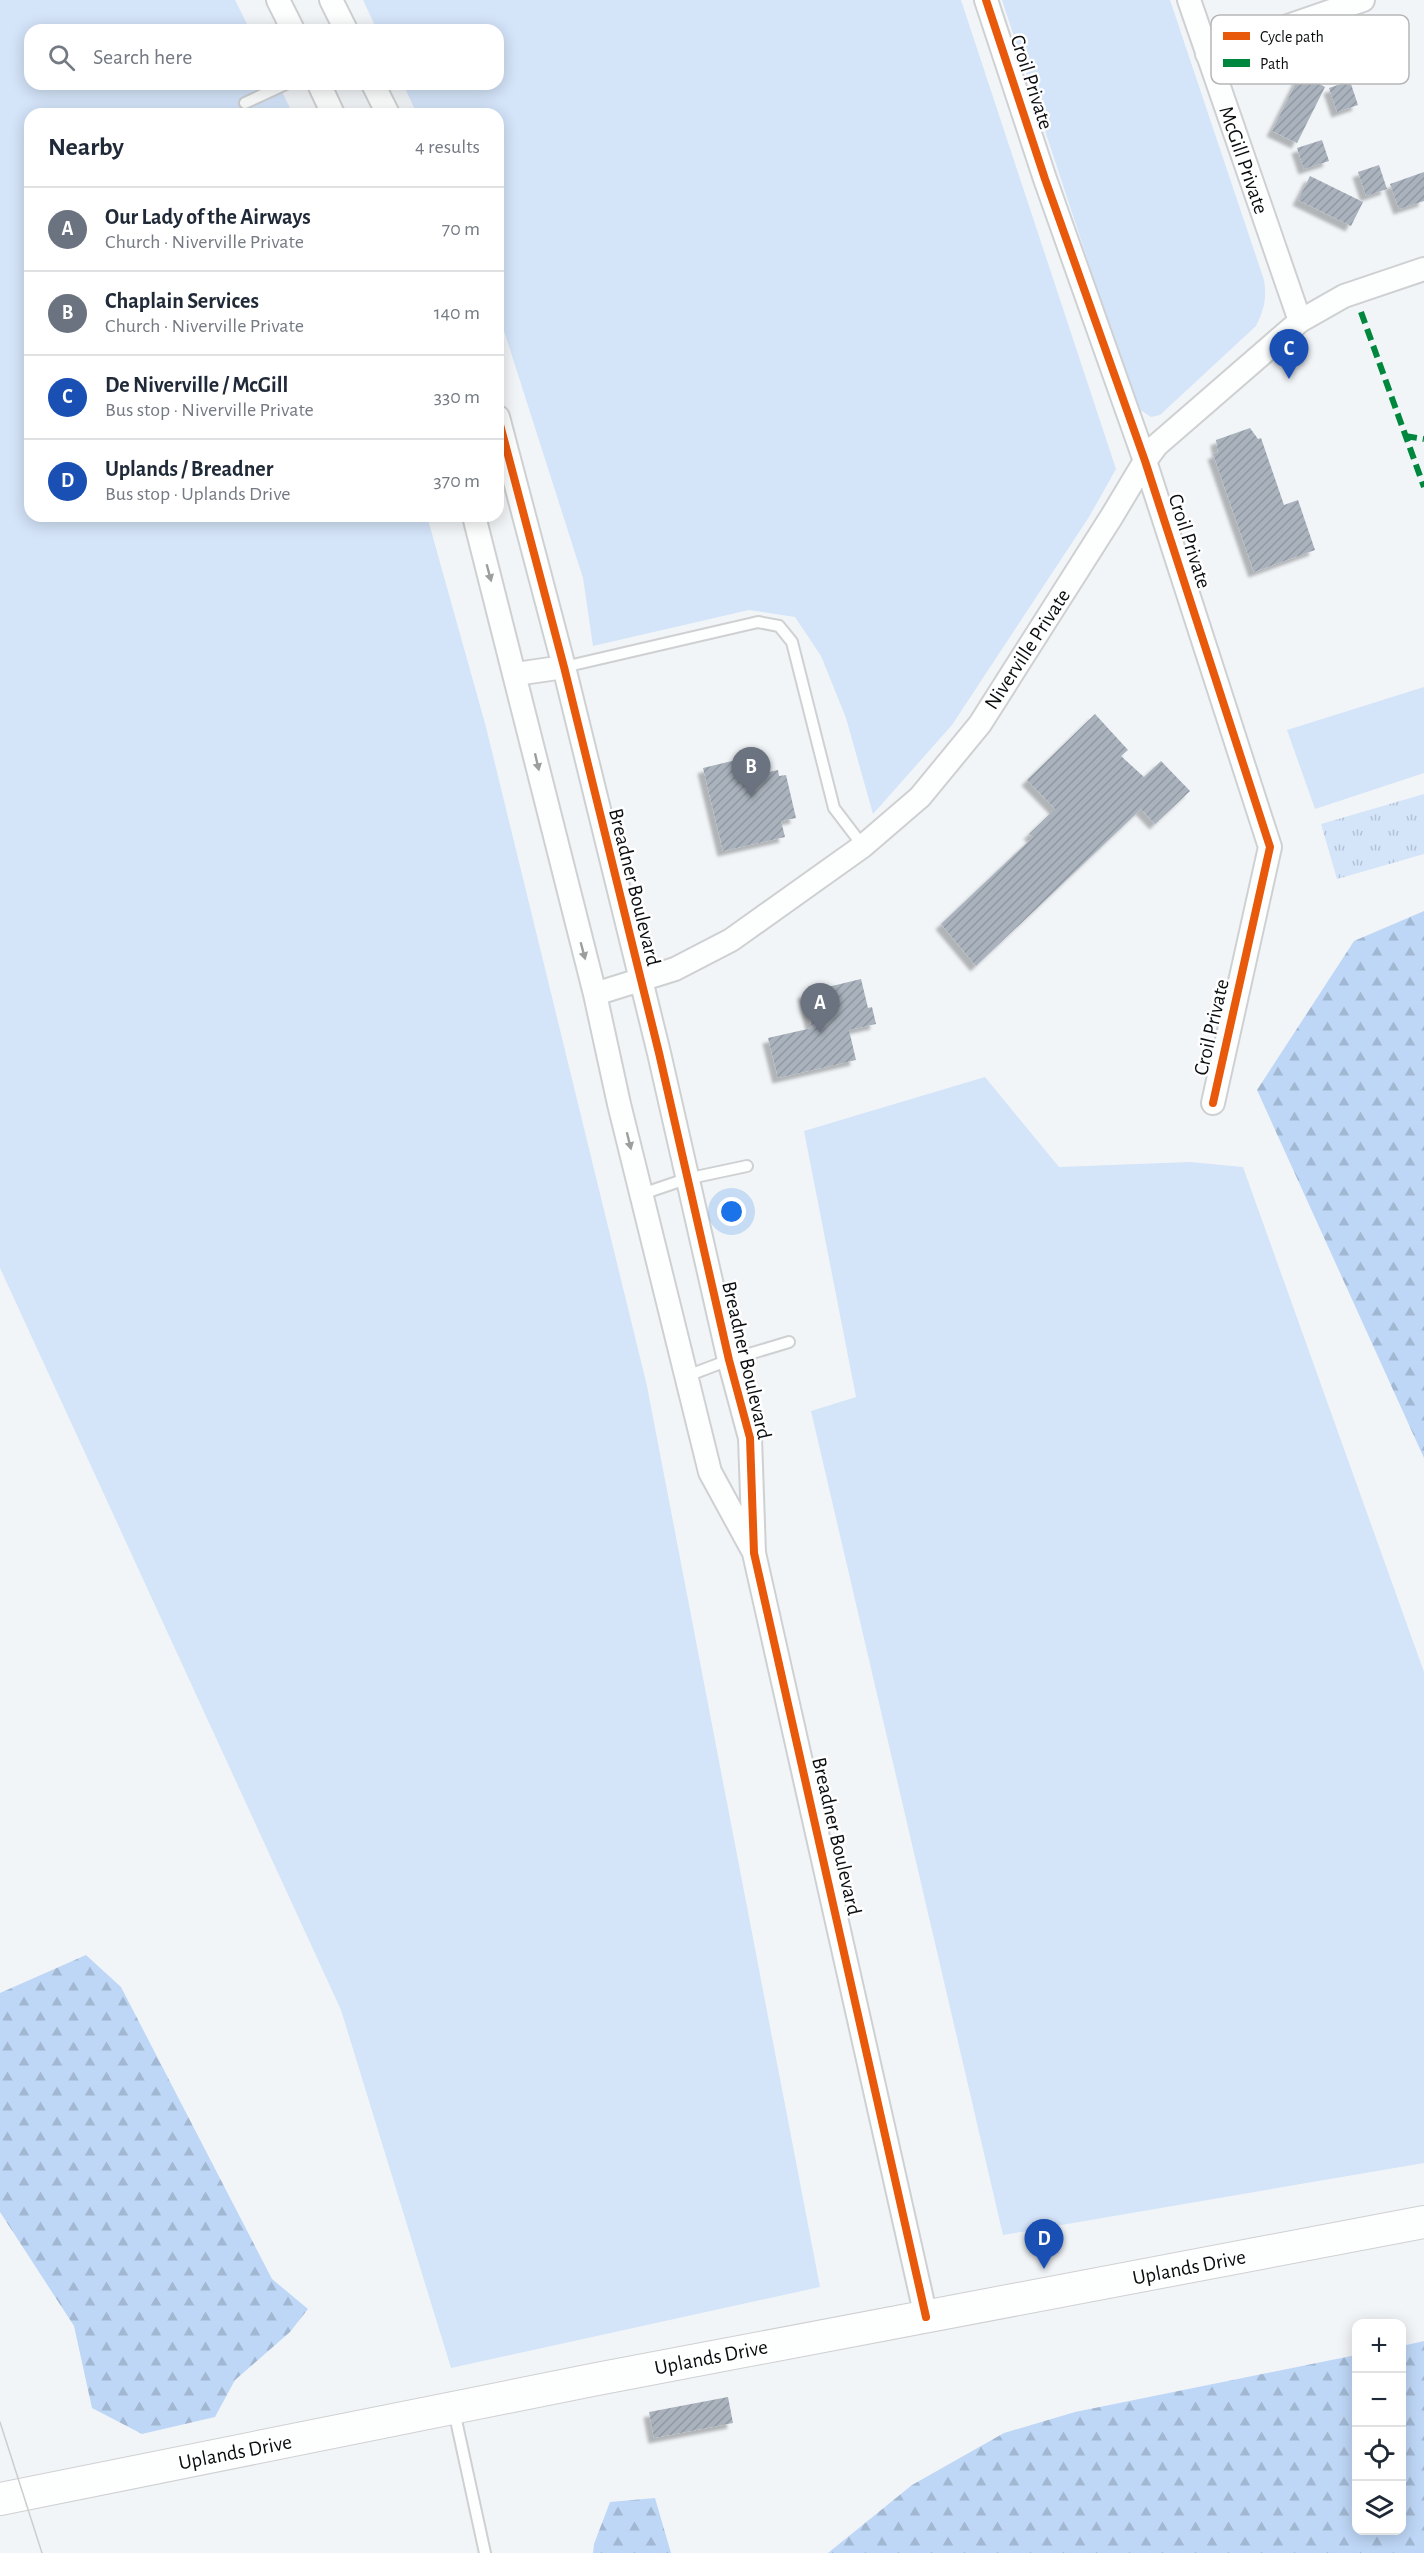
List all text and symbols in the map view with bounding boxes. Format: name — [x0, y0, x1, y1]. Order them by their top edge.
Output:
legend — [1211, 15, 1409, 84]
search box — [24, 24, 504, 90]
text: Cycle path — [1260, 29, 1324, 46]
street label: Croil Private — [1006, 32, 1057, 132]
icon: search — [45, 41, 78, 74]
text: Search here — [93, 46, 192, 68]
text: Path — [1260, 56, 1289, 72]
street label: McGill Private — [1215, 104, 1272, 217]
text: Nearby — [48, 134, 124, 160]
text: 4 results — [415, 137, 480, 157]
text: Our Lady of the Airways — [105, 206, 311, 228]
text: A — [62, 219, 74, 239]
text: 70 m — [442, 219, 480, 239]
text: Church · Niverville Private — [105, 232, 304, 252]
text: Chaplain Services — [105, 290, 259, 312]
text: B — [62, 303, 73, 323]
text: 140 m — [434, 303, 480, 323]
text: Church · Niverville Private — [105, 316, 304, 336]
pin: C — [1270, 330, 1308, 379]
text: De Niverville / McGill — [105, 374, 288, 396]
text: C — [62, 387, 73, 407]
text: 330 m — [434, 387, 480, 407]
text: Bus stop · Niverville Private — [105, 400, 314, 420]
text: Uplands / Breadner — [105, 458, 273, 480]
text: D — [61, 471, 74, 491]
text: 370 m — [434, 471, 480, 491]
text: Bus stop · Uplands Drive — [105, 484, 291, 504]
street label: Croil Private — [1164, 491, 1215, 591]
one-way arrow — [485, 563, 495, 582]
street label: Niverville Private — [981, 585, 1074, 713]
pin: B — [732, 748, 771, 797]
one-way arrow — [532, 752, 542, 771]
street label: Breadner Boulevard — [605, 806, 664, 968]
one-way arrow — [579, 942, 588, 960]
street label: Croil Private — [1190, 977, 1233, 1077]
pin: A — [800, 984, 840, 1033]
one-way arrow — [624, 1131, 634, 1150]
your location — [717, 1197, 746, 1226]
street label: Breadner Boulevard — [718, 1279, 775, 1441]
street label: Breadner Boulevard — [808, 1755, 865, 1917]
pin: D — [1024, 2220, 1064, 2269]
street label: Uplands Drive — [1131, 2246, 1247, 2289]
map controls — [1352, 2319, 1406, 2535]
button: + — [1352, 2319, 1406, 2373]
street label: Uplands Drive — [653, 2336, 769, 2379]
button: − — [1352, 2373, 1406, 2427]
button: locate — [1352, 2427, 1406, 2481]
street label: Uplands Drive — [177, 2431, 293, 2474]
button: layers — [1352, 2481, 1406, 2535]

